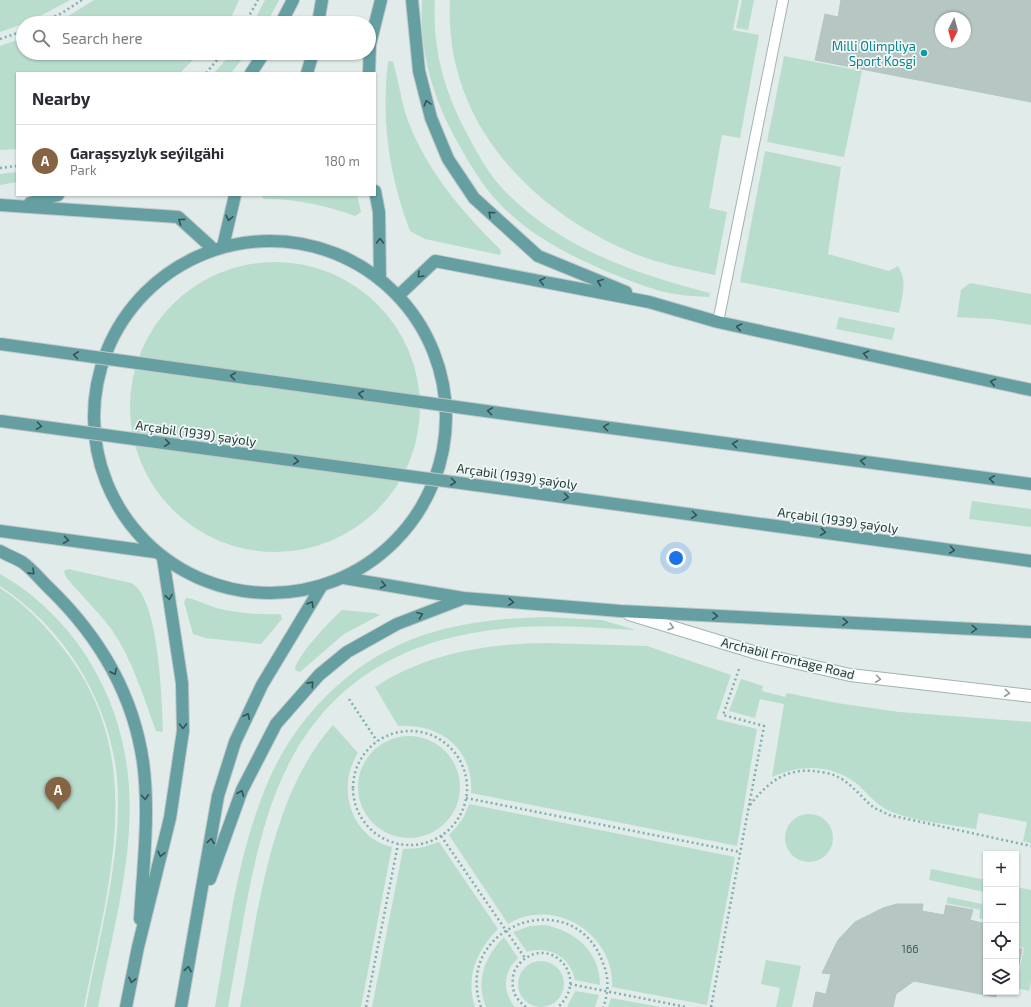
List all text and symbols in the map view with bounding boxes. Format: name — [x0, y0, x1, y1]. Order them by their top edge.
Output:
north arrow — [935, 12, 971, 48]
search box — [16, 16, 376, 60]
icon: search — [30, 27, 52, 49]
text: Search here — [62, 29, 143, 47]
place label: Milli Olimpliya Sport Kosgi — [832, 38, 916, 69]
marker: Milli Olimpliya Sport Kosgi — [919, 48, 929, 58]
text: Nearby — [32, 88, 90, 108]
one-way arrow — [423, 100, 432, 107]
text: Garaşsyzlyk seýilgähi — [70, 144, 224, 162]
text: A — [41, 153, 49, 169]
text: 180 m — [325, 153, 360, 169]
text: Park — [70, 162, 97, 178]
one-way arrow — [489, 212, 496, 219]
one-way arrow — [226, 215, 234, 221]
one-way arrow — [179, 218, 186, 225]
one-way arrow — [376, 238, 384, 244]
one-way arrow — [417, 270, 425, 278]
one-way arrow — [539, 278, 545, 286]
one-way arrow — [597, 278, 604, 286]
one-way arrow — [736, 323, 742, 331]
one-way arrow — [73, 350, 79, 359]
one-way arrow — [863, 351, 869, 359]
one-way arrow — [230, 372, 236, 381]
one-way arrow — [990, 379, 996, 387]
one-way arrow — [358, 390, 365, 399]
one-way arrow — [487, 407, 493, 416]
street label: Arçabil (1939) şaýoly — [135, 417, 257, 450]
one-way arrow — [36, 421, 42, 430]
one-way arrow — [603, 423, 609, 432]
one-way arrow — [164, 438, 171, 447]
one-way arrow — [732, 440, 738, 449]
one-way arrow — [293, 456, 299, 465]
one-way arrow — [860, 457, 867, 466]
street label: Arçabil (1939) şaýoly — [456, 460, 578, 493]
one-way arrow — [989, 474, 995, 483]
one-way arrow — [450, 477, 456, 486]
one-way arrow — [563, 492, 569, 501]
street label: Arçabil (1939) şaýoly — [777, 504, 899, 537]
one-way arrow — [691, 510, 697, 519]
one-way arrow — [820, 527, 826, 536]
one-way arrow — [63, 535, 69, 544]
one-way arrow — [949, 545, 955, 554]
your location — [666, 548, 686, 568]
one-way arrow — [27, 567, 35, 575]
one-way arrow — [380, 580, 386, 589]
one-way arrow — [164, 594, 173, 600]
one-way arrow — [508, 598, 514, 607]
one-way arrow — [307, 601, 314, 608]
one-way arrow — [712, 611, 718, 620]
one-way arrow — [416, 612, 423, 620]
one-way arrow — [842, 618, 848, 627]
one-way arrow — [667, 622, 674, 631]
one-way arrow — [971, 624, 977, 633]
street label: Archabil Frontage Road — [720, 634, 856, 682]
one-way arrow — [109, 668, 117, 676]
one-way arrow — [875, 674, 881, 683]
one-way arrow — [306, 681, 314, 689]
one-way arrow — [1004, 688, 1010, 697]
one-way arrow — [242, 713, 250, 721]
one-way arrow — [179, 723, 187, 729]
pin: A — [45, 777, 71, 810]
one-way arrow — [236, 789, 244, 797]
one-way arrow — [141, 794, 150, 800]
one-way arrow — [206, 837, 214, 844]
one-way arrow — [158, 850, 166, 857]
map controls — [983, 851, 1019, 995]
button: + — [983, 851, 1019, 887]
button: − — [983, 887, 1019, 923]
button: locate — [983, 923, 1019, 959]
house number: 166 — [902, 942, 918, 955]
button: layers — [983, 959, 1019, 995]
one-way arrow — [184, 966, 192, 972]
one-way arrow — [128, 977, 136, 983]

